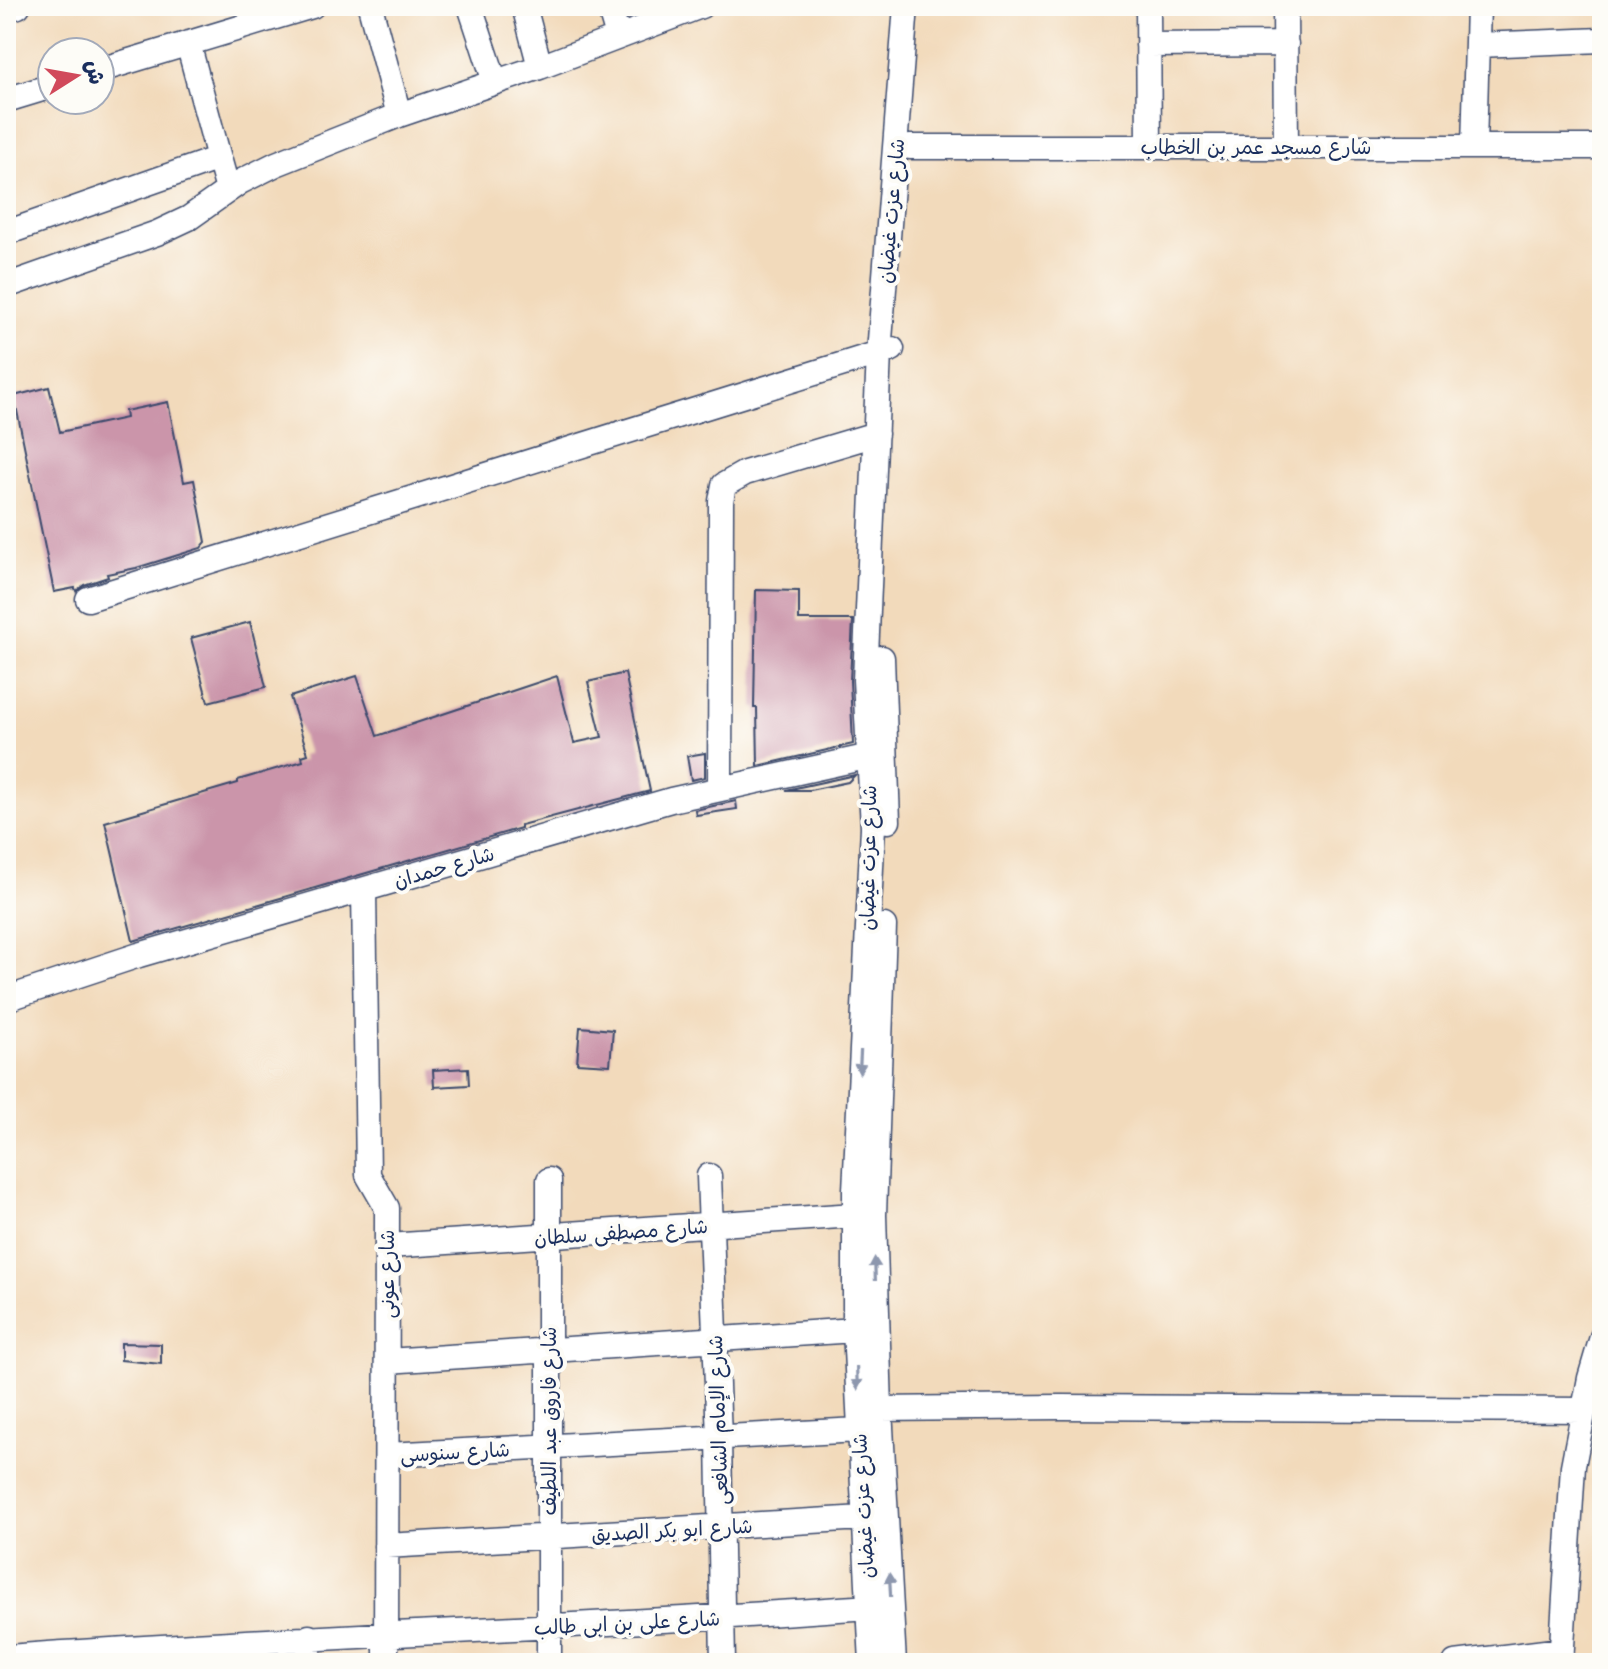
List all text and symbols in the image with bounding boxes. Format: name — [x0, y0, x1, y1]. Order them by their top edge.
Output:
north arrow — [36, 36, 116, 116]
text: ش — [80, 57, 113, 87]
street label: شارع مسجد عمر بن الخطاب — [1140, 133, 1372, 161]
street label: شارع عزت غيضان — [871, 137, 911, 285]
street label: شارع عزت غيضان — [853, 785, 883, 931]
street label: شارع حمدان — [390, 839, 498, 895]
one-way arrow — [854, 1050, 867, 1075]
street label: شارع مصطفى سلطان — [533, 1212, 709, 1252]
street label: شارع عونى — [373, 1230, 401, 1318]
one-way arrow — [869, 1256, 882, 1281]
street label: شارع فاروق عبد اللطيف — [535, 1326, 563, 1516]
street label: شارع الإمام الشافعى — [701, 1335, 736, 1505]
one-way arrow — [851, 1366, 863, 1391]
street label: شارع عزت غيضان — [845, 1433, 881, 1579]
street label: شارع سنوسى — [399, 1435, 511, 1469]
street label: شارع ابو بكر الصديق — [591, 1512, 753, 1548]
one-way arrow — [883, 1572, 896, 1597]
street label: شارع على بن ابى طالب — [533, 1604, 721, 1642]

